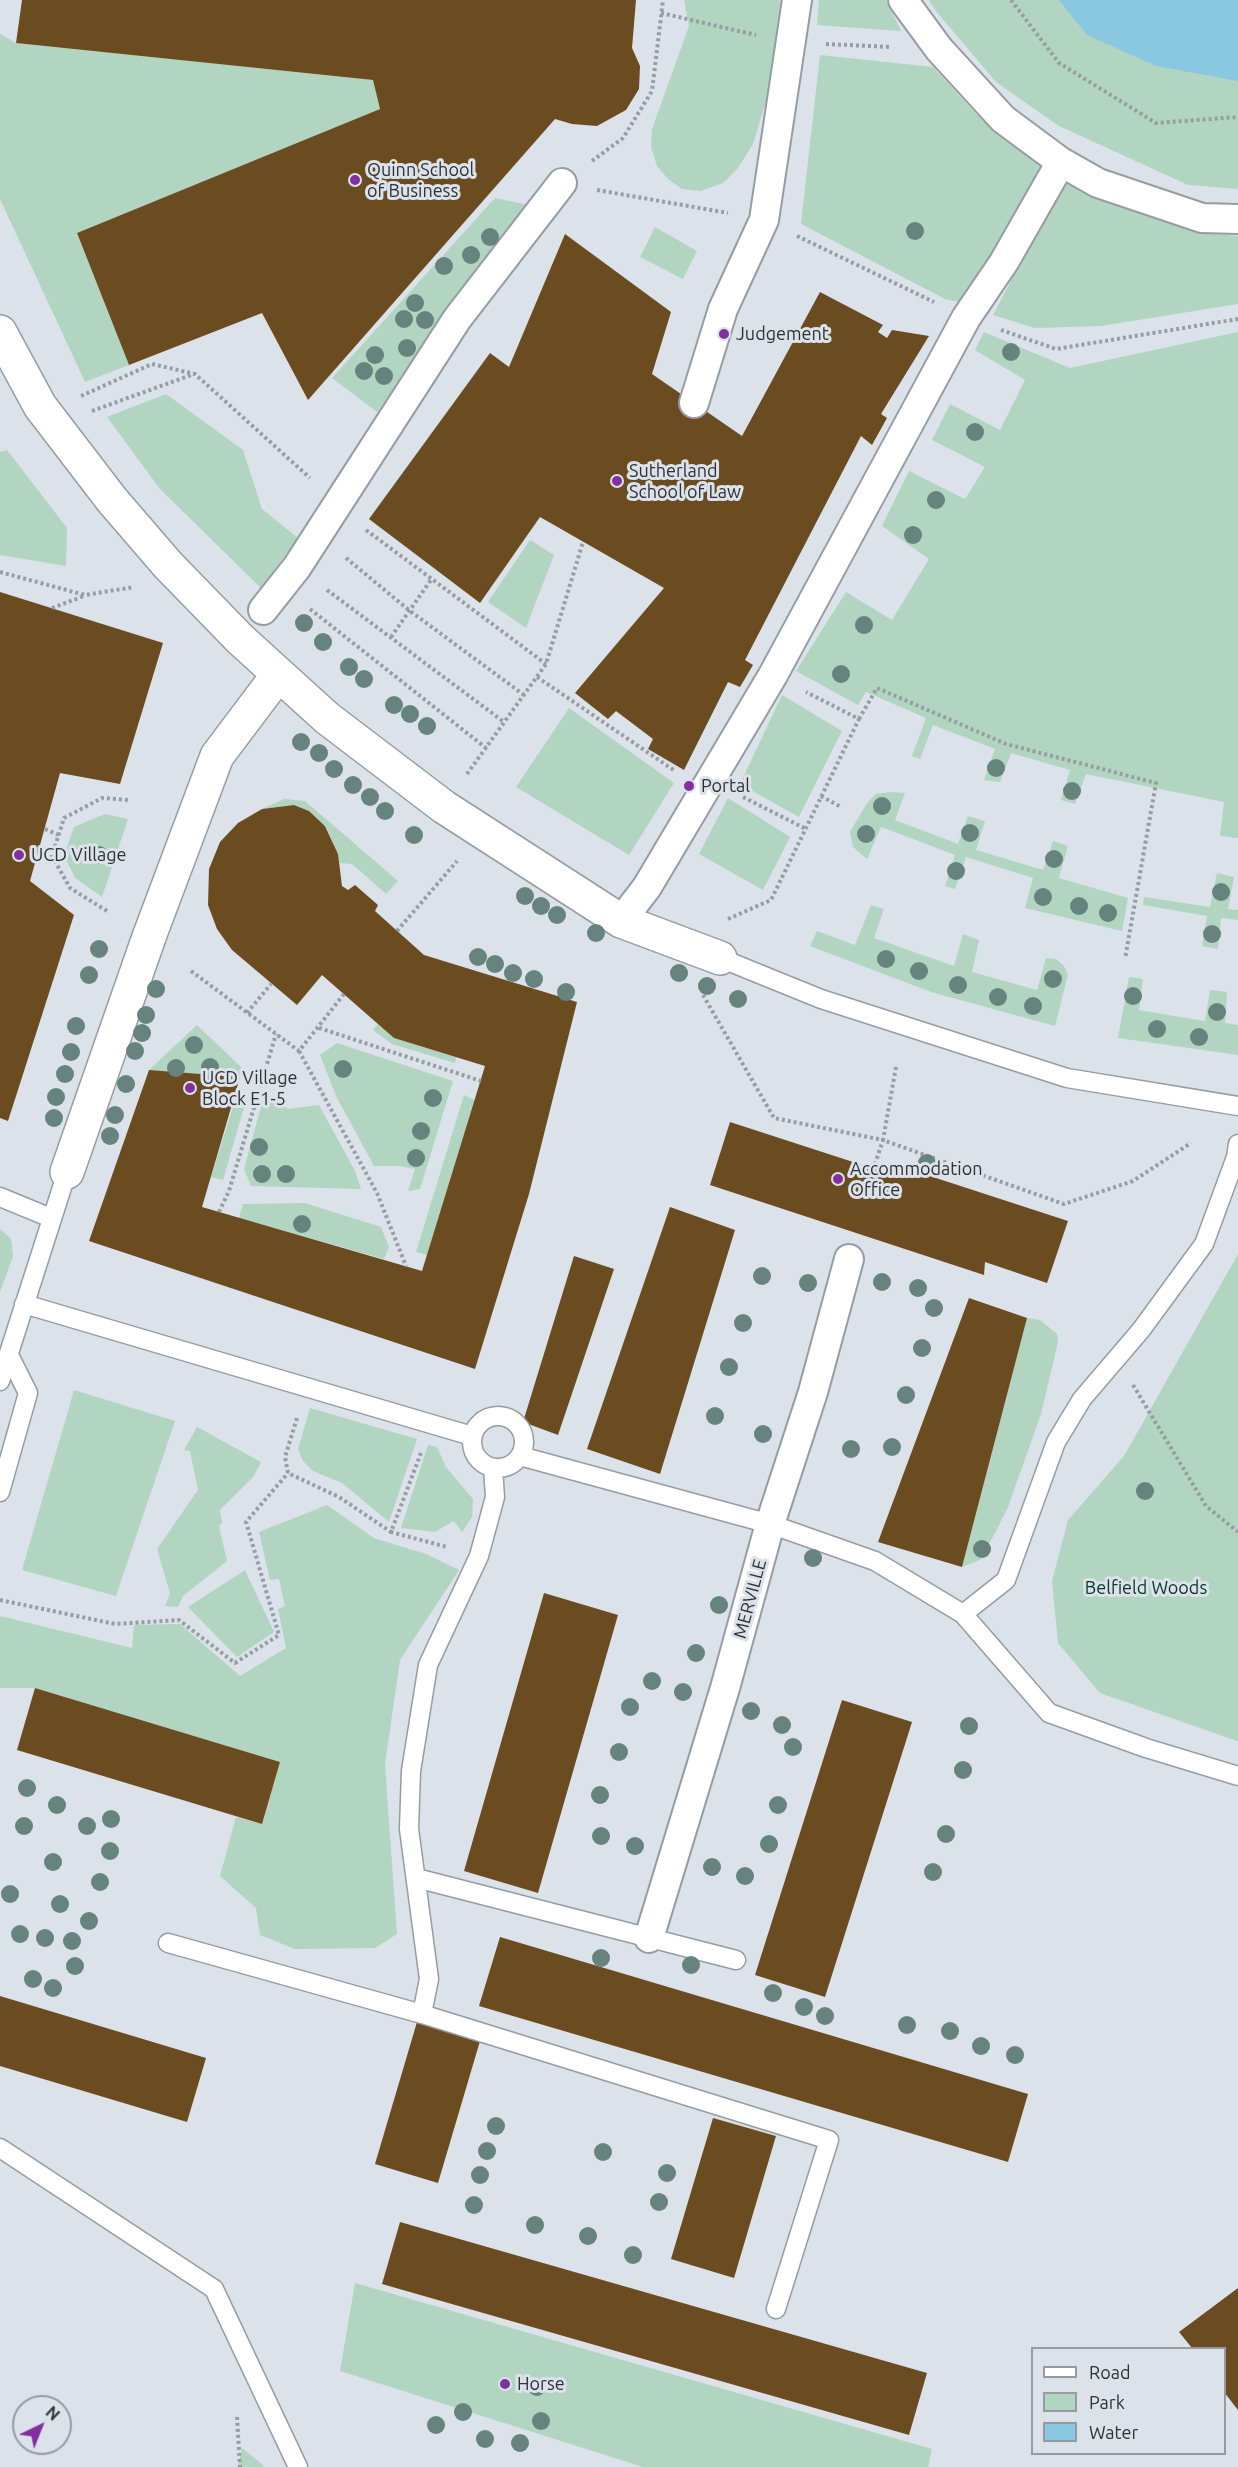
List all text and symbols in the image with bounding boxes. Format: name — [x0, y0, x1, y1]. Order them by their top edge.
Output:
place label: Quinn School of Business — [367, 159, 474, 201]
marker: Quinn School of Business — [348, 173, 362, 187]
place label: Judgement — [736, 323, 829, 345]
marker: Judgement — [717, 327, 731, 341]
place label: Sutherland School of Law — [629, 460, 741, 502]
marker: Sutherland School of Law — [610, 474, 624, 488]
place label: Portal — [701, 775, 750, 797]
marker: Portal — [682, 779, 696, 793]
place label: UCD Village — [31, 844, 127, 866]
marker: UCD Village — [12, 848, 26, 862]
place label: UCD Village Block E1-5 — [202, 1067, 298, 1110]
marker: UCD Village Block E1-5 — [183, 1081, 197, 1095]
place label: Accommodation Office — [850, 1158, 982, 1200]
marker: Accommodation Office — [831, 1172, 845, 1186]
street label: MERVILLE — [729, 1557, 771, 1641]
park label: Belfield Woods — [1085, 1577, 1207, 1599]
legend — [1031, 2347, 1226, 2455]
text: Road — [1089, 2362, 1131, 2382]
place label: Horse — [517, 2373, 565, 2395]
marker: Horse — [498, 2377, 512, 2391]
text: Park — [1089, 2392, 1125, 2412]
north arrow — [12, 2395, 72, 2455]
text: N — [42, 2403, 63, 2424]
text: Water — [1089, 2422, 1138, 2442]

